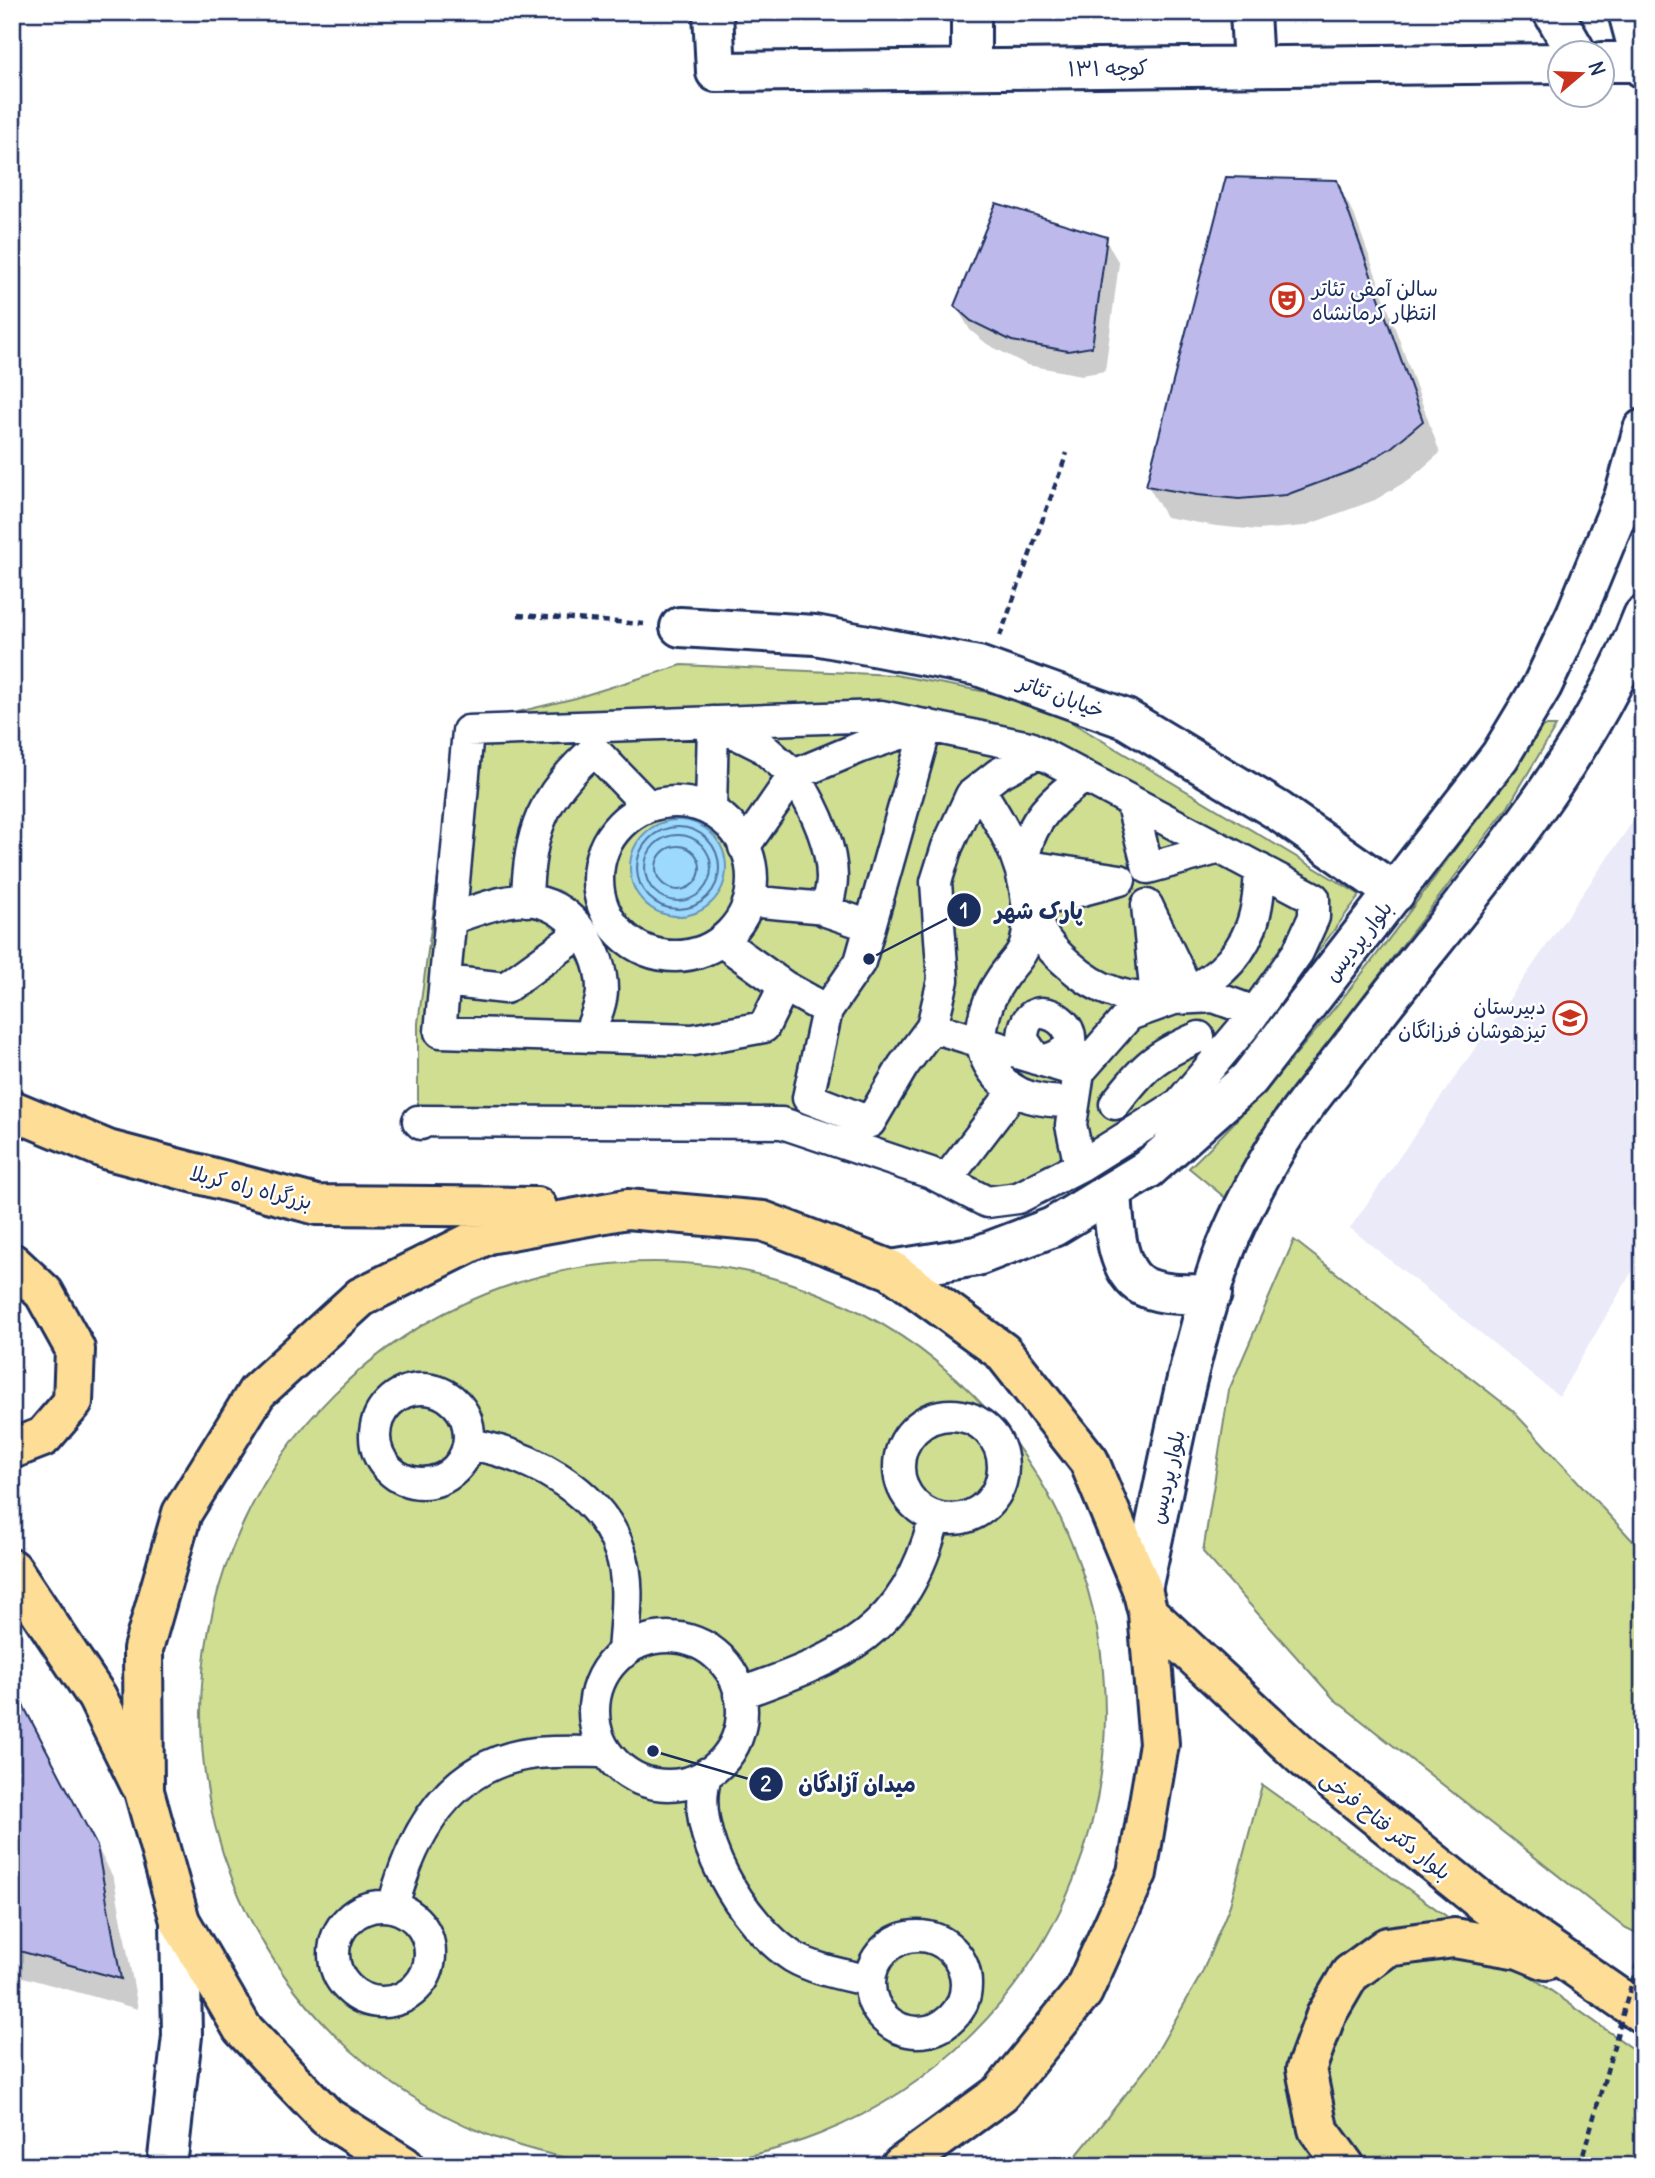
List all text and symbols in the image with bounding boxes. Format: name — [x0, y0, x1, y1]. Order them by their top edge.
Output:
north arrow — [1546, 38, 1616, 108]
street label: کوچه ۱۳۱ — [1068, 54, 1148, 82]
text: N — [1584, 58, 1611, 79]
place label: سالن آمفی تئاتر انتظار کرمانشاه — [1310, 275, 1438, 326]
theatre icon: سالن آمفی تئاتر انتظار کرمانشاه — [1268, 281, 1306, 319]
street label: خیابان تئاتر — [1012, 667, 1108, 724]
callout: پارک شهر — [946, 888, 1097, 932]
street label: بلوار پردیس — [1318, 895, 1398, 987]
text: پارک شهر — [993, 896, 1083, 926]
text: 1 — [960, 897, 968, 924]
place label: دبیرستان تیزهوشان فرزانگان — [1398, 993, 1547, 1044]
school or university icon: دبیرستان تیزهوشان فرزانگان — [1551, 999, 1589, 1037]
street label: بزرگراه راه کربلا — [187, 1159, 315, 1215]
street label: بلوار پردیس — [1143, 1427, 1191, 1527]
callout: میدان آزادگان — [749, 1762, 929, 1806]
street label: بلوار دکتر فتاح فرخی — [1315, 1764, 1457, 1887]
text: میدان آزادگان — [798, 1769, 916, 1798]
text: 2 — [760, 1770, 772, 1797]

